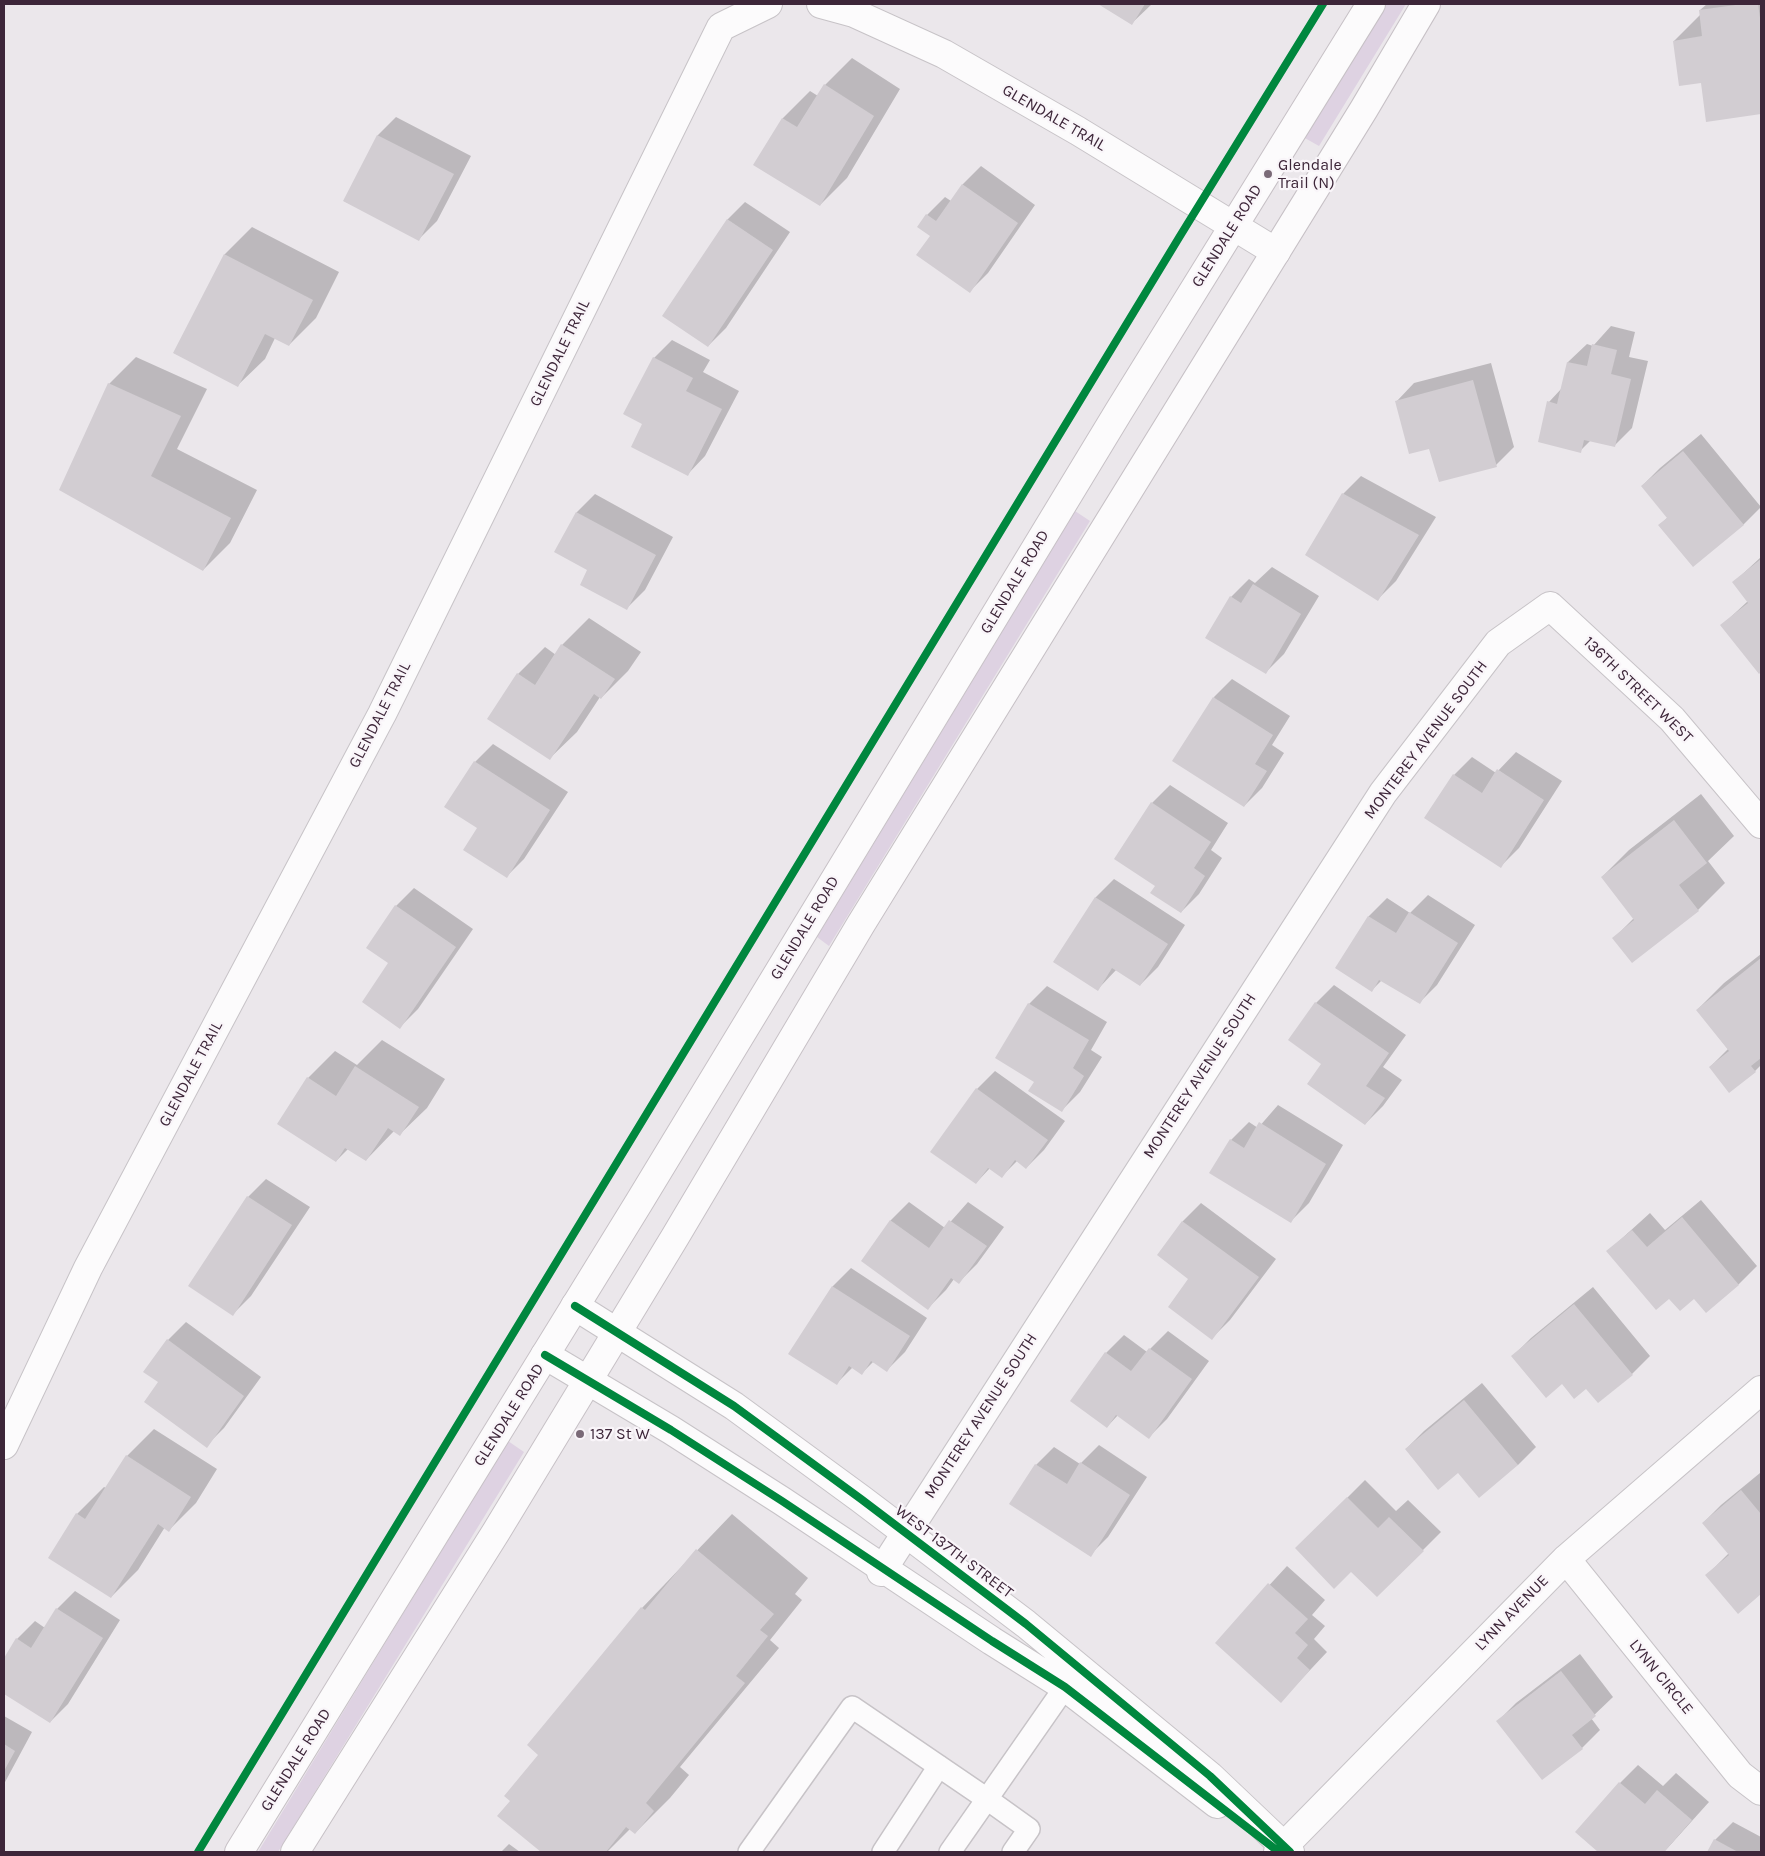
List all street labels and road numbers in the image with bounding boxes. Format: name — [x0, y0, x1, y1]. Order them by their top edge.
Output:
street label: GLENDALE TRAIL — [999, 81, 1109, 155]
street label: GLENDALE ROAD — [1188, 181, 1266, 291]
street label: GLENDALE TRAIL — [526, 296, 594, 410]
street label: GLENDALE ROAD — [976, 527, 1054, 637]
street label: 136TH STREET WEST — [1579, 633, 1697, 747]
street label: MONTEREY AVENUE SOUTH — [1360, 657, 1492, 823]
street label: GLENDALE TRAIL — [345, 659, 415, 771]
street label: GLENDALE ROAD — [766, 873, 844, 983]
street label: MONTEREY AVENUE SOUTH — [1139, 990, 1261, 1162]
street label: GLENDALE TRAIL — [155, 1018, 227, 1130]
street label: MONTEREY AVENUE SOUTH — [920, 1330, 1042, 1502]
street label: GLENDALE ROAD — [470, 1360, 548, 1470]
street label: WEST 137TH STREET — [891, 1501, 1017, 1603]
street label: LYNN AVENUE — [1471, 1571, 1553, 1655]
street label: LYNN CIRCLE — [1625, 1636, 1697, 1718]
street label: GLENDALE ROAD — [257, 1705, 335, 1815]

